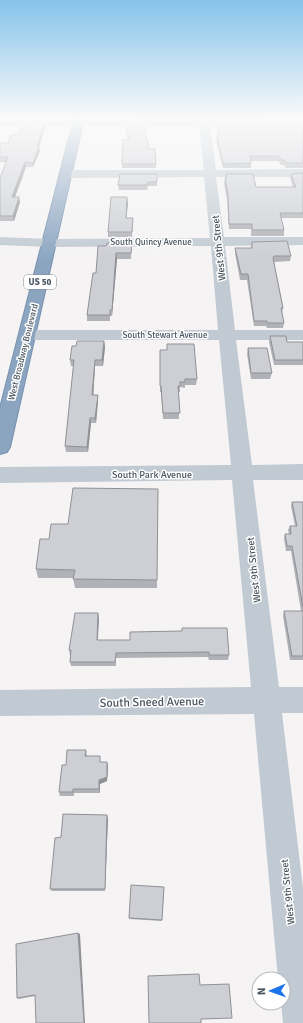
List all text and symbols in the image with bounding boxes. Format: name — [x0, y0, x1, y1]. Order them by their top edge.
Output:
street label: West 9th Street — [210, 214, 228, 281]
street label: South Quincy Avenue — [110, 237, 192, 248]
road number: US 50 — [24, 275, 56, 289]
street label: West Broadway Boulevard — [6, 303, 41, 401]
street label: South Stewart Avenue — [123, 330, 208, 341]
street label: South Park Avenue — [112, 469, 192, 481]
street label: West 9th Street — [245, 536, 263, 603]
street label: South Sneed Avenue — [100, 694, 204, 711]
street label: West 9th Street — [279, 858, 297, 925]
north arrow — [251, 971, 291, 1011]
text: N — [255, 987, 268, 995]

